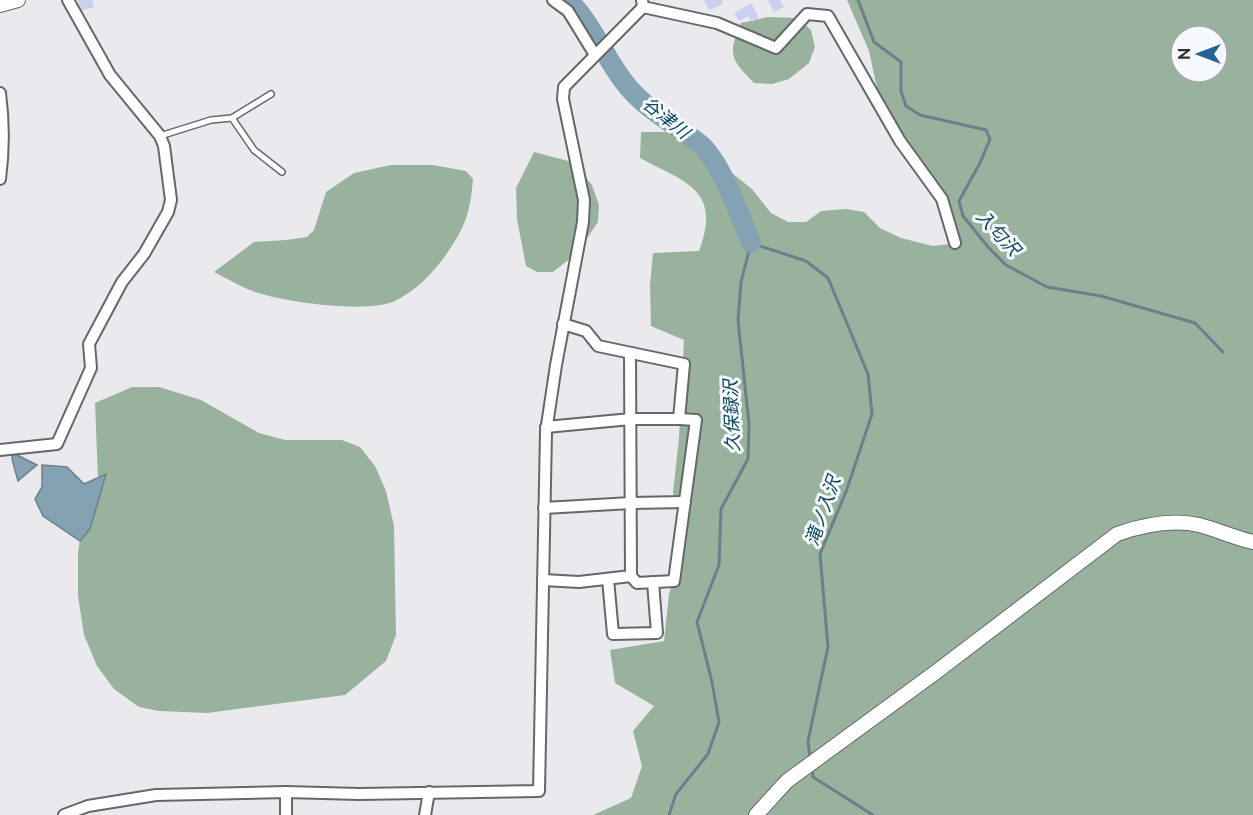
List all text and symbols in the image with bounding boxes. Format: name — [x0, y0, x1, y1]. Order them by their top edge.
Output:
north arrow — [1169, 24, 1229, 84]
text: N — [1175, 48, 1194, 60]
water label: 谷津川 — [639, 92, 695, 144]
water label: 入匂沢 — [972, 206, 1026, 261]
water label: 久保録沢 — [720, 378, 743, 452]
water label: 滝ノ入沢 — [801, 471, 845, 548]

